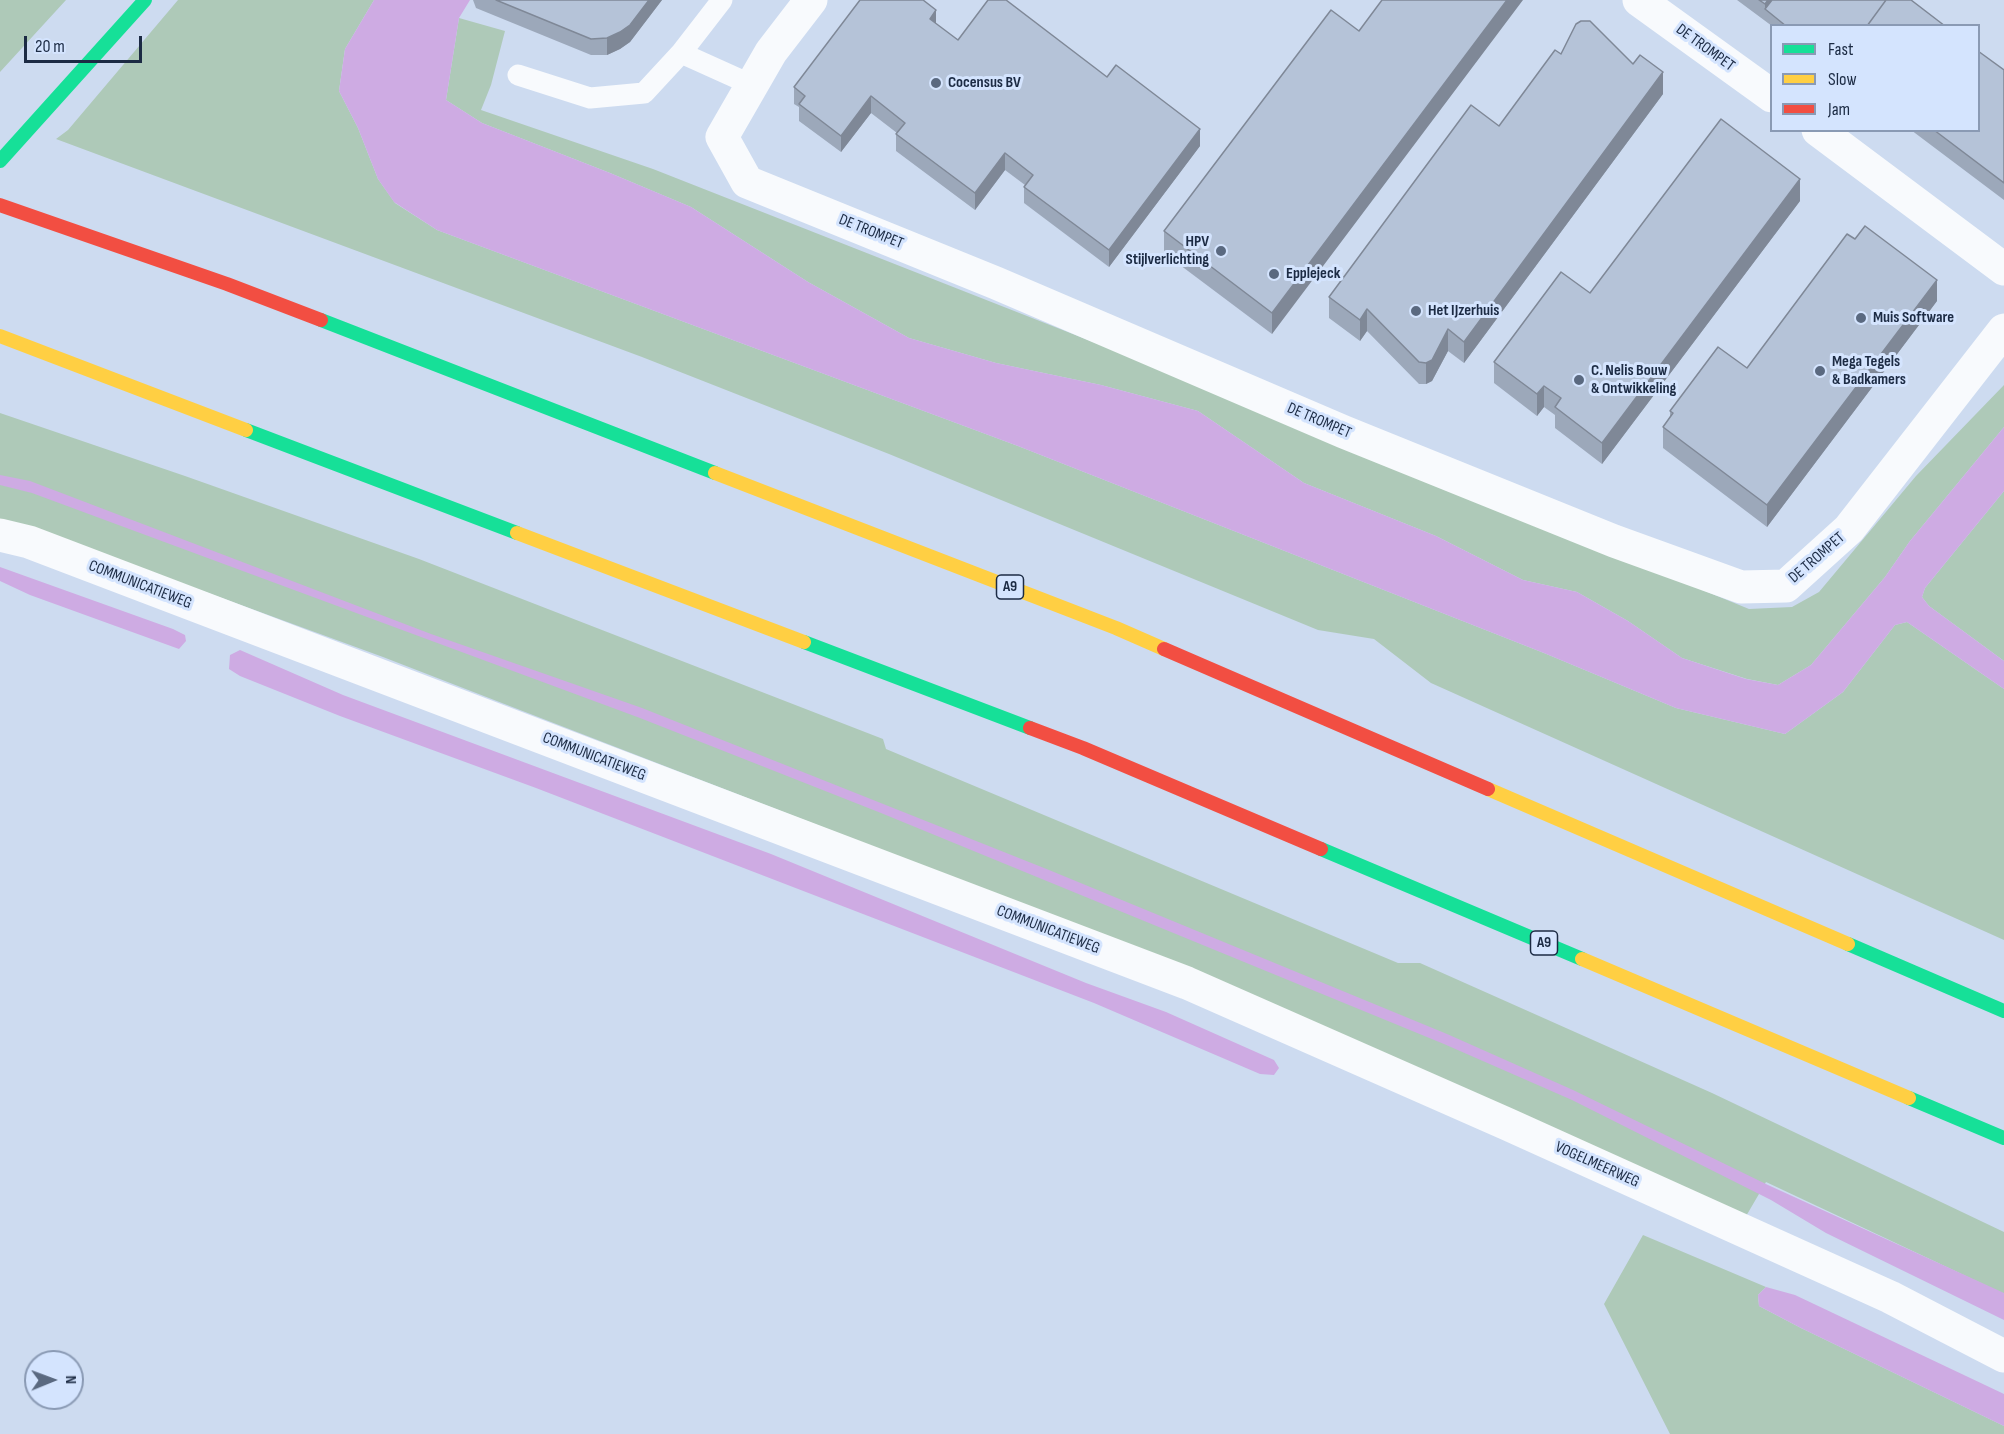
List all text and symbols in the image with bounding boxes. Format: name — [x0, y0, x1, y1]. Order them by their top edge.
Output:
street label: DE TROMPET — [1672, 20, 1738, 76]
scale bar — [27, 24, 146, 62]
legend — [1770, 24, 1980, 132]
text: 20 m — [35, 36, 65, 57]
text: Fast — [1828, 39, 1853, 60]
text: Slow — [1828, 69, 1857, 90]
place label: Cocensus BV — [948, 73, 1021, 93]
marker: Cocensus BV — [929, 76, 943, 90]
text: Jam — [1828, 99, 1850, 120]
street label: DE TROMPET — [836, 210, 906, 254]
place label: HPV Stijlverlichting — [1125, 232, 1209, 270]
marker: HPV Stijlverlichting — [1214, 244, 1228, 258]
place label: Epplejeck — [1286, 264, 1340, 284]
marker: Epplejeck — [1267, 267, 1281, 281]
place label: Het IJzerhuis — [1428, 301, 1499, 321]
marker: Het IJzerhuis — [1409, 304, 1423, 318]
place label: Muis Software — [1873, 308, 1954, 328]
marker: Muis Software — [1854, 311, 1868, 325]
place label: Mega Tegels & Badkamers — [1832, 352, 1906, 390]
place label: C. Nelis Bouw & Ontwikkeling — [1591, 361, 1676, 399]
marker: Mega Tegels & Badkamers — [1813, 364, 1827, 378]
marker: C. Nelis Bouw & Ontwikkeling — [1572, 373, 1586, 387]
street label: DE TROMPET — [1284, 399, 1354, 443]
street label: DE TROMPET — [1785, 528, 1849, 588]
street label: COMMUNICATIEWEG — [86, 557, 194, 613]
road number: A9 — [996, 575, 1024, 599]
street label: COMMUNICATIEWEG — [540, 729, 648, 785]
street label: COMMUNICATIEWEG — [994, 902, 1102, 958]
road number: A9 — [1530, 931, 1558, 955]
street label: VOGELMEERWEG — [1552, 1138, 1642, 1192]
north arrow — [24, 1350, 84, 1410]
text: N — [61, 1375, 80, 1384]

